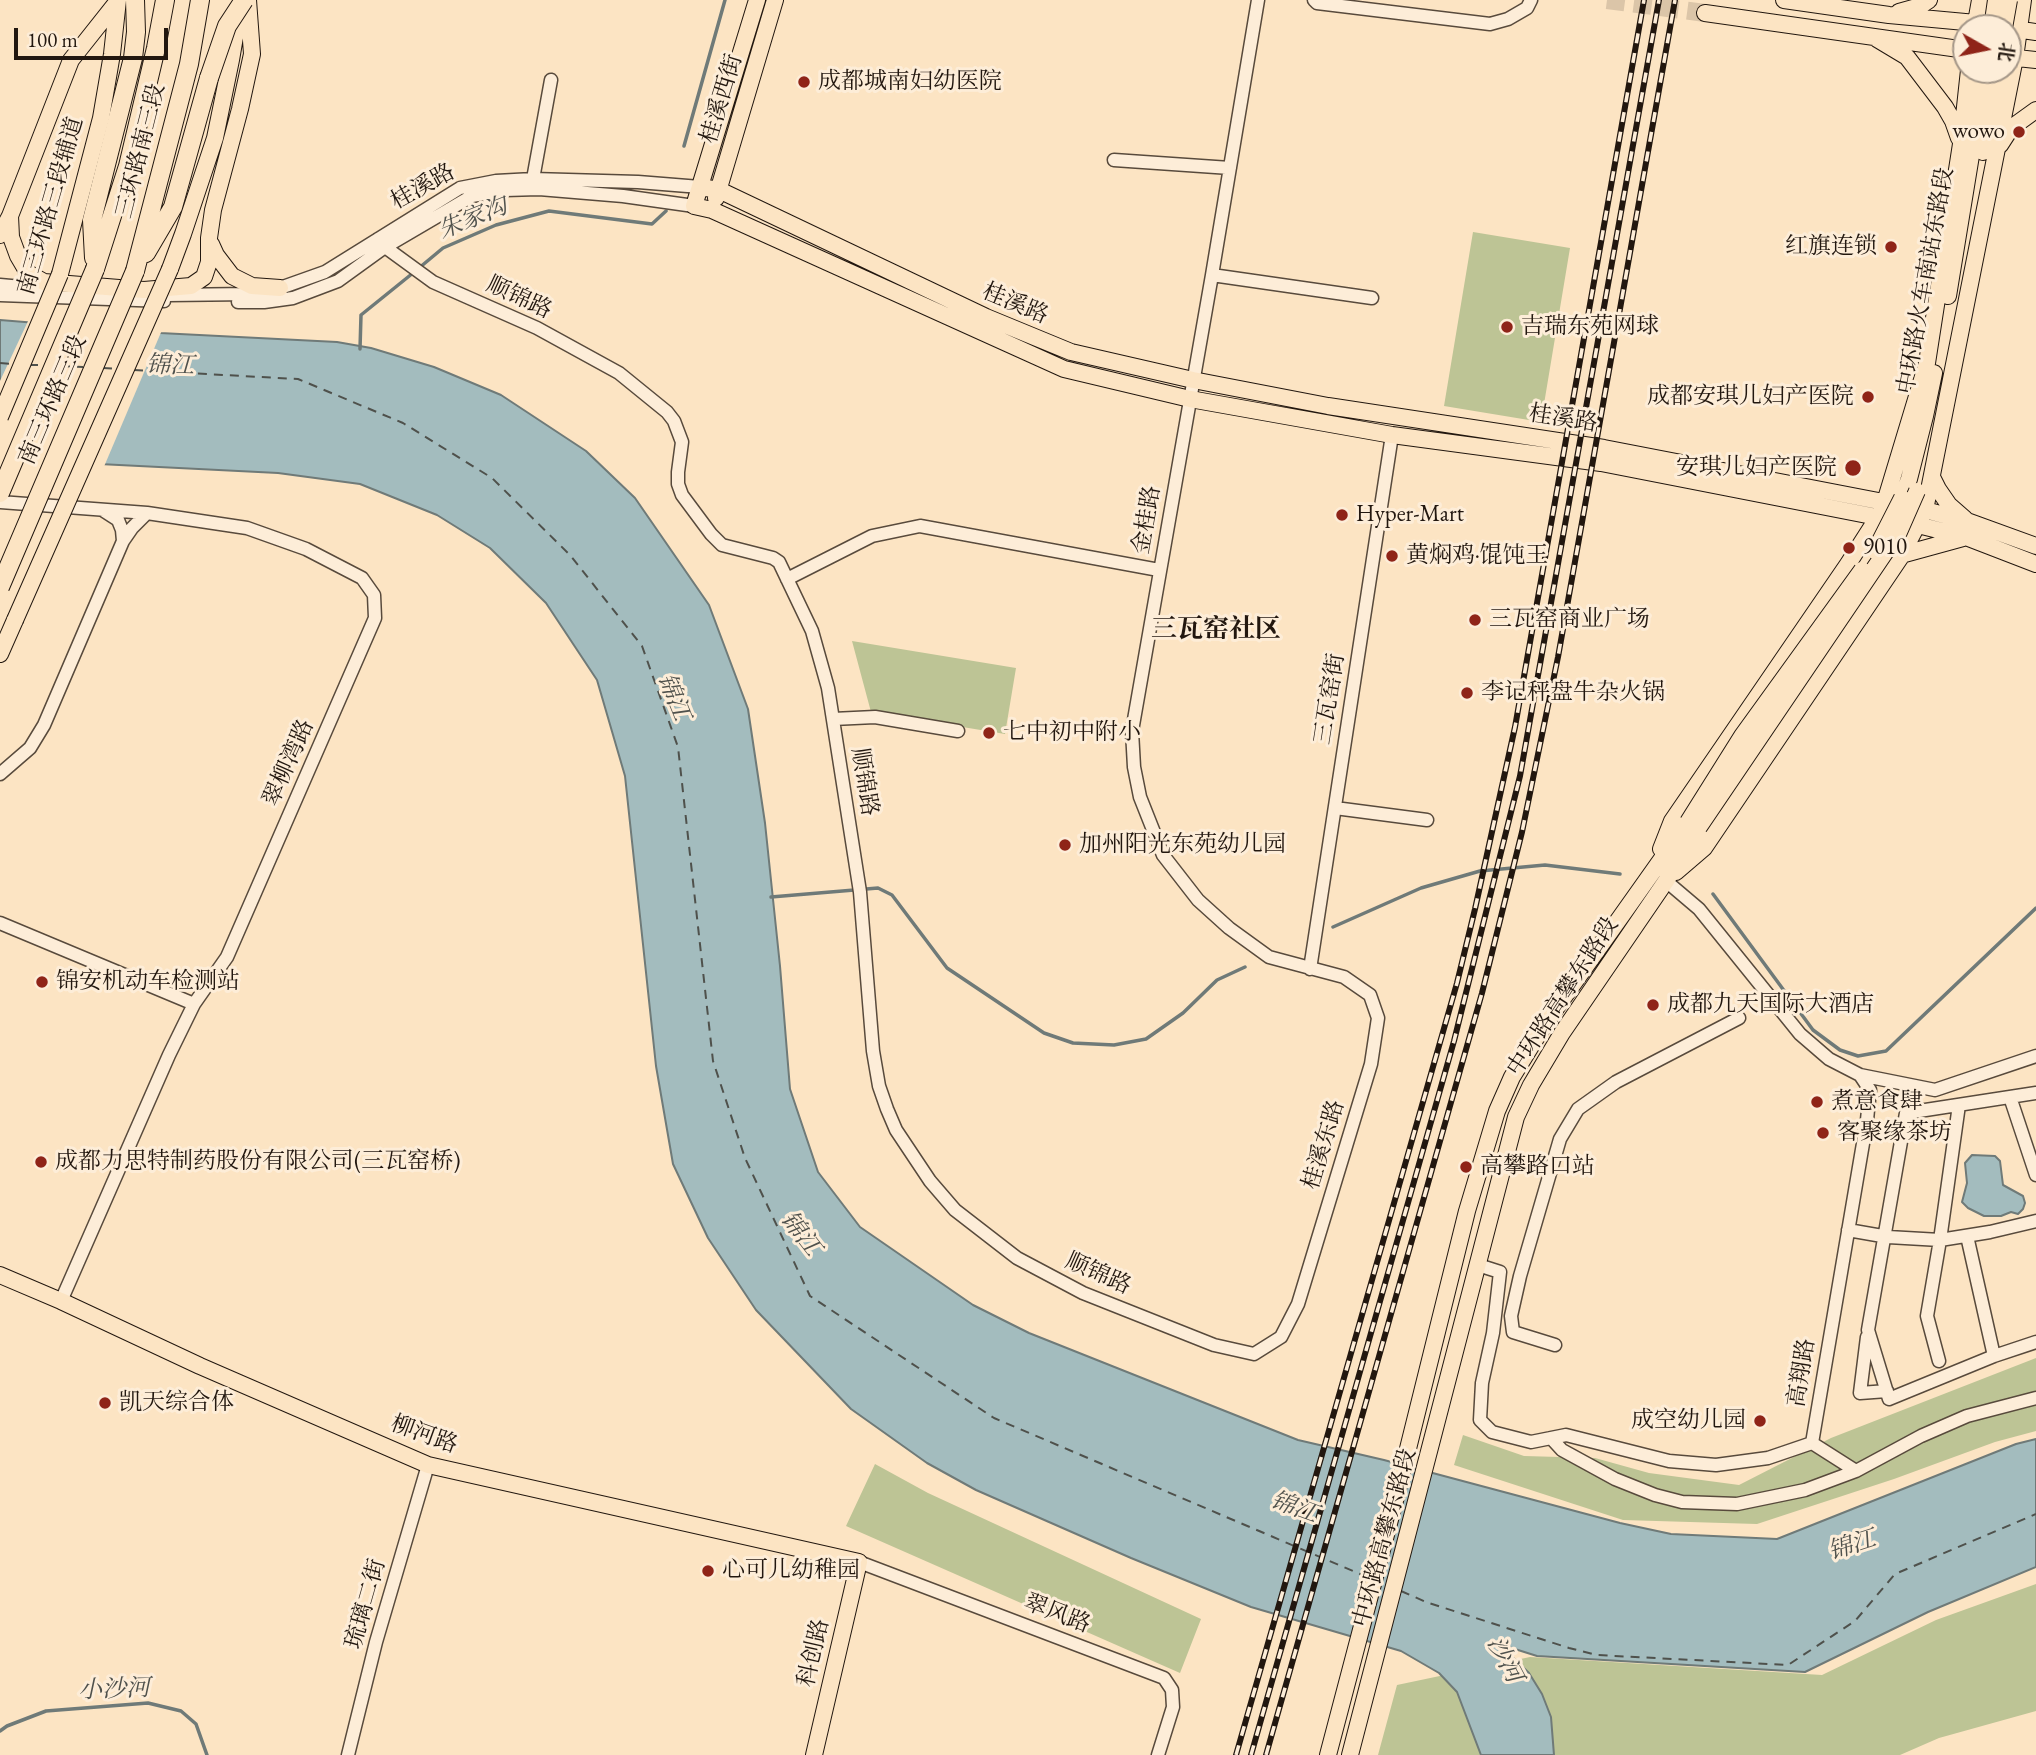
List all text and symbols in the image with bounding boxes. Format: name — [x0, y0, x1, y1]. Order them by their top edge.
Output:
scale bar — [18, 14, 172, 58]
north arrow — [1952, 14, 2022, 84]
text: 100 m — [27, 26, 78, 53]
text: 北 — [1992, 41, 2020, 63]
street label: 桂溪西街 — [695, 51, 749, 147]
place label: 成都城南妇幼医院 — [818, 68, 1002, 96]
marker: 成都城南妇幼医院 — [796, 74, 812, 90]
street label: 三环路南三段 — [111, 81, 171, 221]
street label: 南三环路三段辅道 — [12, 114, 90, 298]
place label: wowo — [1952, 118, 2005, 146]
marker: wowo — [2011, 124, 2027, 140]
street label: 桂溪路 — [386, 158, 460, 216]
street label: 中环路火车南站东路段 — [1892, 165, 1960, 397]
water label: 朱家沟 — [434, 192, 512, 246]
place label: 红旗连锁 — [1785, 233, 1877, 261]
marker: 红旗连锁 — [1883, 239, 1899, 255]
street label: 顺锦路 — [482, 271, 556, 325]
street label: 桂溪路 — [978, 278, 1052, 330]
place label: 吉瑞东苑网球 — [1521, 313, 1659, 341]
marker: 吉瑞东苑网球 — [1499, 319, 1515, 335]
street label: 南三环路三段 — [13, 331, 93, 469]
water label: 锦江 — [146, 351, 194, 381]
place label: 成都安琪儿妇产医院 — [1647, 383, 1854, 411]
marker: 成都安琪儿妇产医院 — [1860, 389, 1876, 405]
street label: 桂溪路 — [1527, 400, 1599, 438]
place label: 安琪儿妇产医院 — [1676, 454, 1837, 482]
marker: 安琪儿妇产医院 — [1843, 458, 1863, 478]
street label: 金桂路 — [1127, 484, 1167, 556]
place label: Hyper-Mart — [1356, 501, 1464, 529]
marker: Hyper-Mart — [1334, 507, 1350, 523]
place label: 9010 — [1863, 534, 1907, 562]
marker: 9010 — [1841, 540, 1857, 556]
place label: 黄焖鸡·馄饨王 — [1406, 542, 1549, 570]
marker: 黄焖鸡·馄饨王 — [1384, 548, 1400, 564]
place label: 三瓦窑商业广场 — [1489, 606, 1650, 634]
marker: 三瓦窑商业广场 — [1467, 612, 1483, 628]
district label: 三瓦窑社区 — [1151, 614, 1281, 646]
street label: 三瓦窑街 — [1309, 651, 1351, 747]
water label: 锦江 — [651, 669, 695, 725]
place label: 李记秤盘牛杂火锅 — [1481, 679, 1665, 707]
marker: 李记秤盘牛杂火锅 — [1459, 685, 1475, 701]
street label: 翠柳湾路 — [258, 715, 320, 811]
place label: 七中初中附小 — [1003, 719, 1141, 747]
marker: 七中初中附小 — [981, 725, 997, 741]
street label: 顺锦路 — [845, 746, 883, 818]
place label: 加州阳光东苑幼儿园 — [1079, 831, 1286, 859]
marker: 加州阳光东苑幼儿园 — [1057, 837, 1073, 853]
street label: 中环路高攀东路段 — [1501, 912, 1625, 1082]
place label: 锦安机动车检测站 — [56, 968, 240, 996]
marker: 锦安机动车检测站 — [34, 974, 50, 990]
place label: 成都九天国际大酒店 — [1667, 991, 1874, 1019]
marker: 成都九天国际大酒店 — [1645, 997, 1661, 1013]
place label: 煮意食肆 — [1831, 1088, 1923, 1116]
marker: 煮意食肆 — [1809, 1094, 1825, 1110]
street label: 桂溪东路 — [1297, 1097, 1351, 1193]
place label: 客聚缘茶坊 — [1837, 1119, 1952, 1147]
marker: 客聚缘茶坊 — [1815, 1125, 1831, 1141]
place label: 成都力思特制药股份有限公司(三瓦窑桥) — [55, 1148, 460, 1176]
place label: 高攀路口站 — [1480, 1153, 1595, 1181]
marker: 成都力思特制药股份有限公司(三瓦窑桥) — [33, 1154, 49, 1170]
marker: 高攀路口站 — [1458, 1159, 1474, 1175]
water label: 锦江 — [774, 1206, 826, 1262]
street label: 顺锦路 — [1061, 1247, 1135, 1301]
street label: 高翔路 — [1783, 1337, 1821, 1409]
place label: 凯天综合体 — [119, 1389, 234, 1417]
marker: 凯天综合体 — [97, 1395, 113, 1411]
place label: 成空幼儿园 — [1631, 1407, 1746, 1435]
street label: 柳河路 — [387, 1410, 461, 1460]
marker: 成空幼儿园 — [1752, 1413, 1768, 1429]
street label: 中环路高攀东路段 — [1348, 1446, 1422, 1630]
water label: 锦江 — [1267, 1486, 1321, 1530]
water label: 锦江 — [1825, 1525, 1879, 1567]
street label: 琉璃二街 — [340, 1556, 392, 1652]
place label: 心可儿幼稚园 — [722, 1557, 860, 1585]
marker: 心可儿幼稚园 — [700, 1563, 716, 1579]
street label: 翠风路 — [1020, 1589, 1094, 1639]
street label: 科创路 — [793, 1616, 835, 1690]
water label: 沙河 — [1480, 1632, 1528, 1688]
water label: 小沙河 — [78, 1674, 150, 1706]

